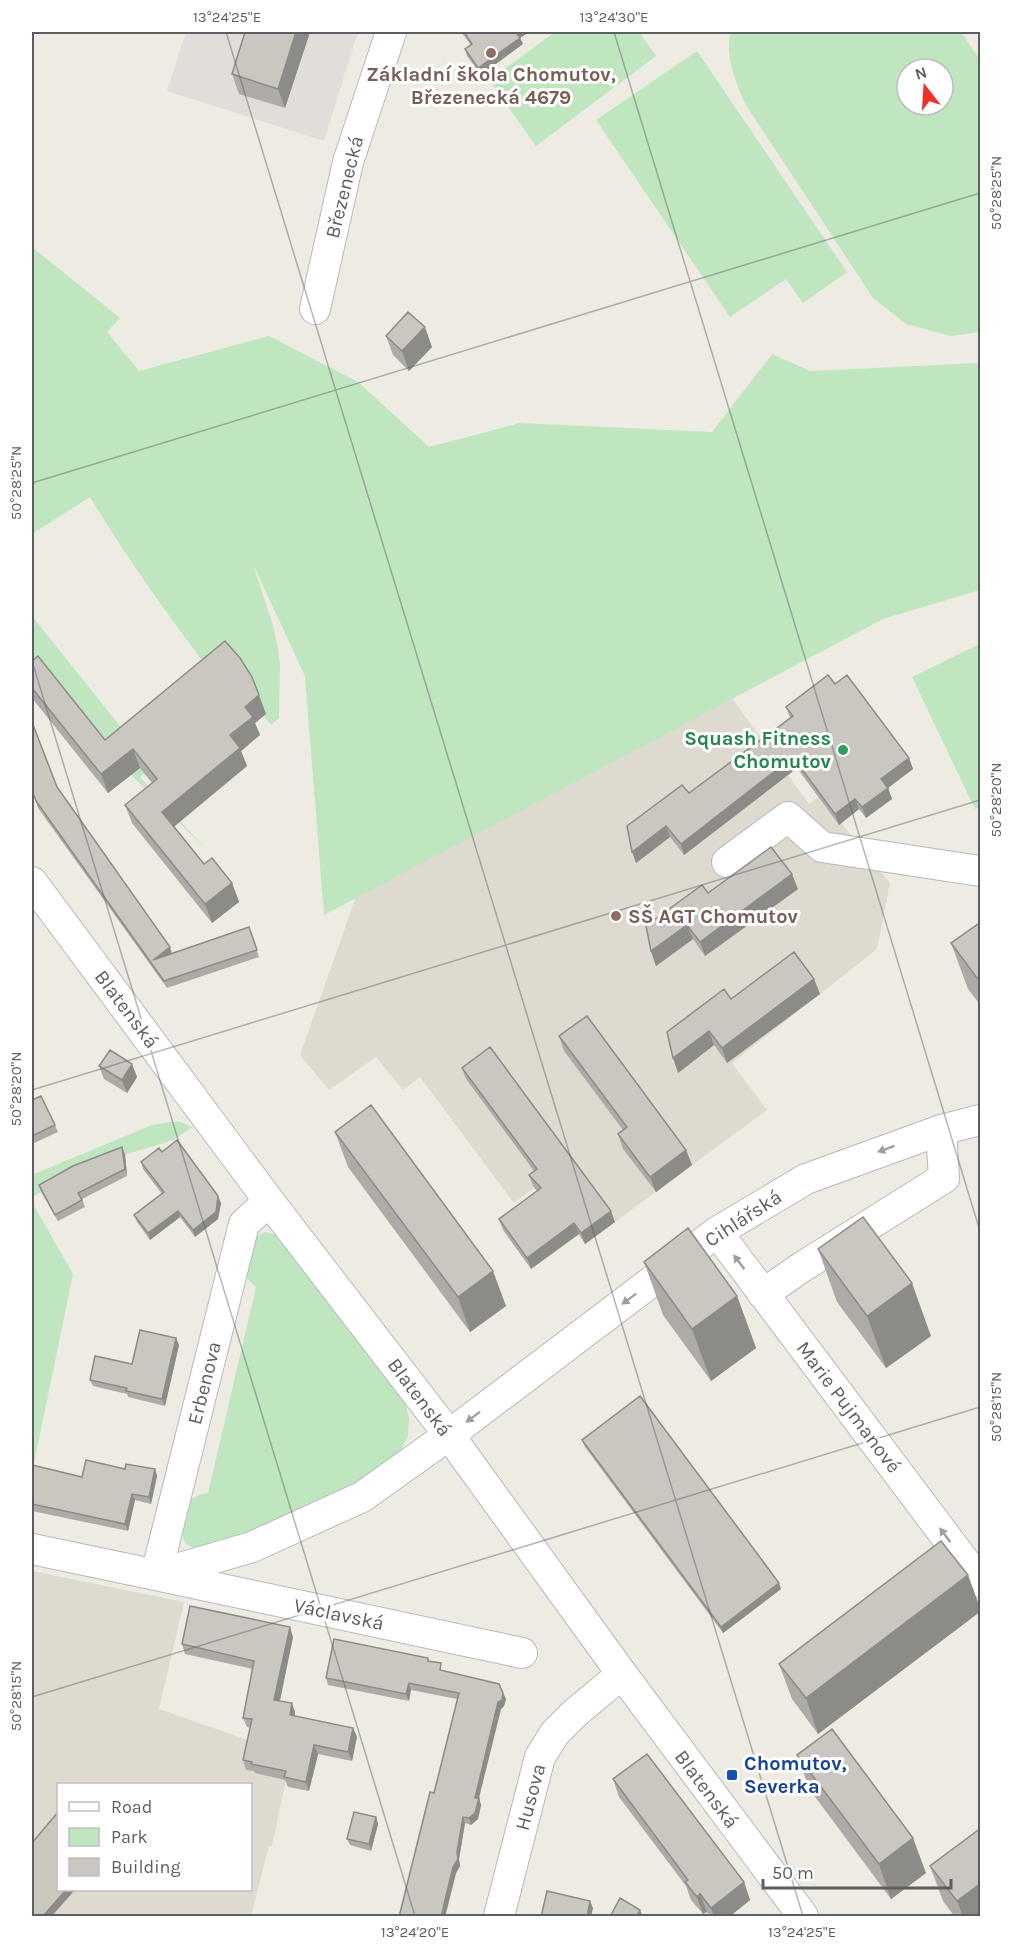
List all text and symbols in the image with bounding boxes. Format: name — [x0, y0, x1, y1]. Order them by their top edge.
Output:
text: 13°24'25"E — [193, 8, 261, 26]
text: 13°24'30"E — [580, 8, 648, 26]
marker: Základní škola Chomutov, Březenecká 4679 — [484, 46, 498, 60]
north arrow — [895, 57, 955, 117]
text: N — [912, 62, 929, 84]
place label: Základní škola Chomutov, Březenecká 4679 — [366, 63, 616, 109]
street label: Březenecká — [321, 134, 368, 241]
text: 50°28'25"N — [987, 156, 1005, 230]
text: 50°28'25"N — [7, 446, 25, 520]
place label: Squash Fitness Chomutov — [684, 727, 832, 773]
marker: Squash Fitness Chomutov — [836, 743, 850, 757]
text: 50°28'20"N — [987, 763, 1005, 837]
place label: SŠ AGT Chomutov — [628, 903, 798, 928]
marker: SŠ AGT Chomutov — [609, 909, 623, 923]
street label: Blatenská — [90, 966, 163, 1053]
text: 50°28'20"N — [7, 1052, 25, 1126]
one-way arrow — [877, 1145, 895, 1155]
street label: Cihlářská — [701, 1185, 786, 1252]
one-way arrow — [734, 1254, 746, 1269]
one-way arrow — [621, 1293, 637, 1305]
street label: Marie Pujmanové — [792, 1337, 906, 1478]
street label: Erbenova — [183, 1339, 226, 1427]
street label: Blatenská — [383, 1354, 456, 1441]
text: 50°28'15"N — [987, 1372, 1005, 1442]
one-way arrow — [465, 1410, 481, 1423]
one-way arrow — [940, 1527, 952, 1542]
street label: Václavská — [292, 1594, 386, 1635]
text: 50°28'15"N — [7, 1661, 25, 1731]
street label: Blatenská — [670, 1746, 743, 1833]
place label: Chomutov, Severka — [744, 1752, 847, 1798]
street label: Husova — [511, 1761, 550, 1833]
marker: Chomutov, Severka — [725, 1768, 739, 1782]
legend — [57, 1783, 252, 1891]
text: Road — [111, 1796, 152, 1818]
text: Park — [111, 1826, 148, 1848]
scale bar — [763, 1852, 950, 1890]
text: Building — [111, 1856, 181, 1878]
text: 50 m — [772, 1862, 814, 1884]
text: 13°24'20"E — [381, 1923, 449, 1941]
text: 13°24'25"E — [768, 1923, 836, 1941]

